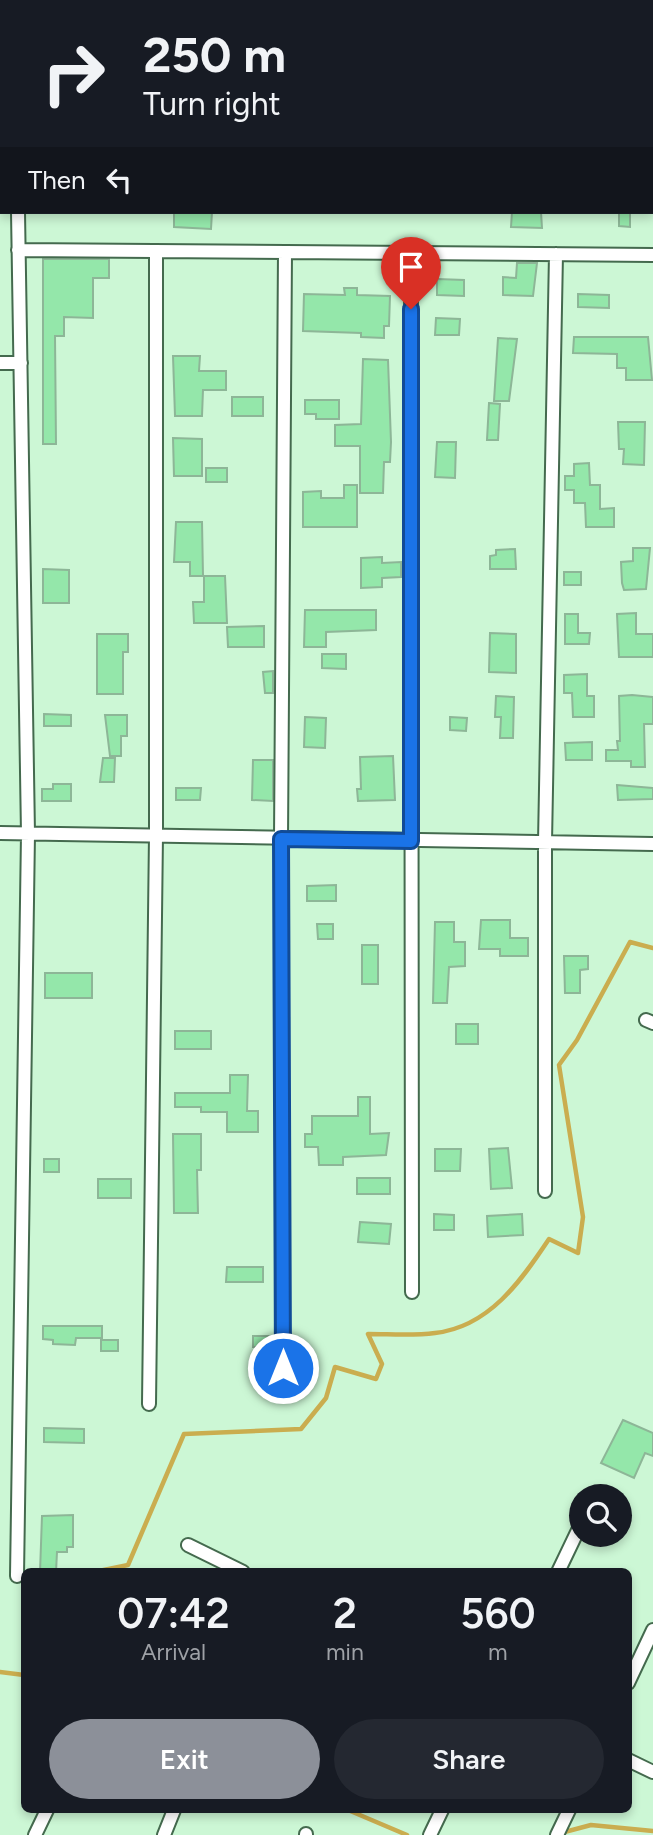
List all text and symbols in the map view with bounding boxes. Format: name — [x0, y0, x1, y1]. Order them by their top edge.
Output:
text: 250 m — [143, 25, 286, 84]
icon: right — [28, 28, 119, 119]
text: Turn right — [143, 85, 281, 123]
icon: left — [100, 161, 138, 199]
text: Then — [28, 164, 86, 196]
pin — [381, 237, 441, 309]
icon: arrive — [392, 248, 430, 286]
position arrow — [246, 1331, 320, 1405]
map controls — [569, 1484, 632, 1547]
button: search — [569, 1484, 632, 1547]
text: 07:42 — [117, 1588, 230, 1639]
text: 2 — [333, 1588, 357, 1639]
text: 560 — [460, 1588, 536, 1639]
text: Arrival — [141, 1638, 206, 1666]
text: min — [326, 1638, 364, 1666]
text: m — [488, 1638, 508, 1666]
button: Exit — [49, 1719, 320, 1799]
button: Share — [334, 1719, 604, 1799]

